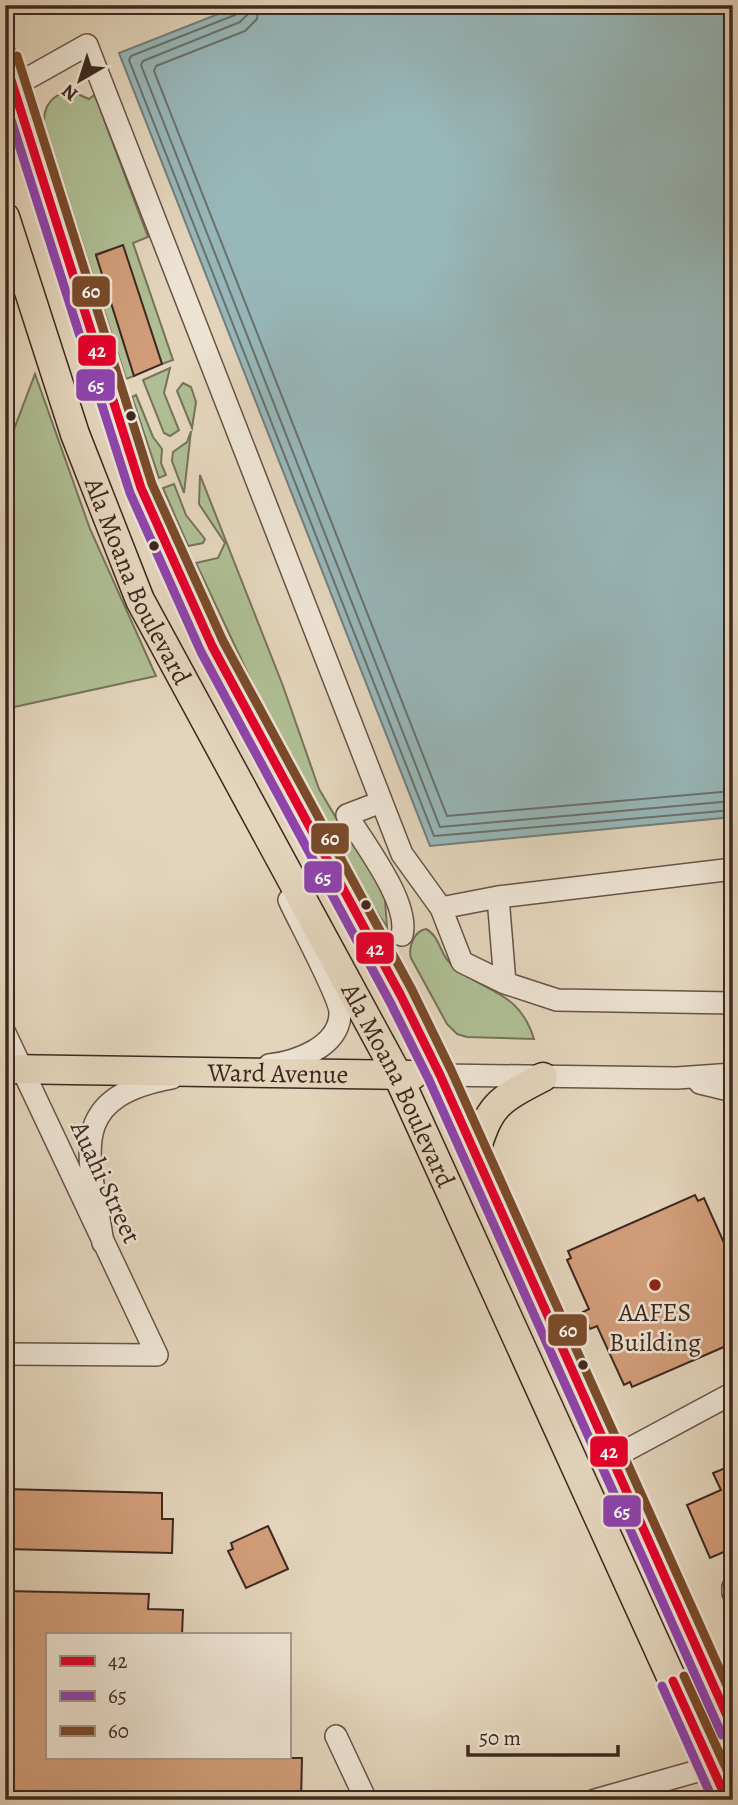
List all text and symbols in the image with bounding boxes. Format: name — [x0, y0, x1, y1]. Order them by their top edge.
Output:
north arrow — [46, 46, 116, 116]
text: N — [56, 78, 83, 107]
line badge: 60 — [71, 275, 111, 308]
text: 60 — [82, 279, 101, 305]
line badge: 42 — [77, 334, 117, 367]
text: 42 — [88, 338, 106, 364]
line badge: 65 — [75, 368, 116, 402]
text: 65 — [88, 373, 105, 399]
unlabelled marker — [124, 409, 138, 423]
street label: Ala Moana Boulevard — [75, 472, 200, 691]
unlabelled marker — [147, 539, 161, 553]
line badge: 60 — [310, 822, 350, 855]
text: 60 — [321, 826, 340, 852]
line badge: 65 — [303, 860, 343, 894]
text: 65 — [315, 865, 332, 891]
unlabelled marker — [359, 898, 373, 912]
line badge: 42 — [355, 931, 395, 965]
text: 42 — [366, 936, 384, 962]
street label: Ala Moana Boulevard — [332, 976, 463, 1193]
street label: Ward Avenue — [206, 1055, 349, 1092]
street label: Auahi Street — [62, 1114, 149, 1249]
marker: AAFES Building — [647, 1277, 663, 1293]
place label: AAFES Building — [609, 1295, 701, 1360]
line badge: 60 — [547, 1313, 588, 1347]
text: 60 — [559, 1318, 578, 1344]
unlabelled marker — [576, 1358, 590, 1372]
line badge: 42 — [589, 1435, 629, 1468]
text: 42 — [600, 1439, 618, 1465]
line badge: 65 — [602, 1494, 642, 1528]
text: 65 — [614, 1499, 631, 1525]
legend — [46, 1633, 290, 1759]
text: 42 — [108, 1647, 128, 1675]
text: 65 — [108, 1682, 127, 1710]
scale bar — [468, 1714, 619, 1758]
text: 60 — [108, 1717, 129, 1745]
text: 50 m — [479, 1724, 521, 1752]

